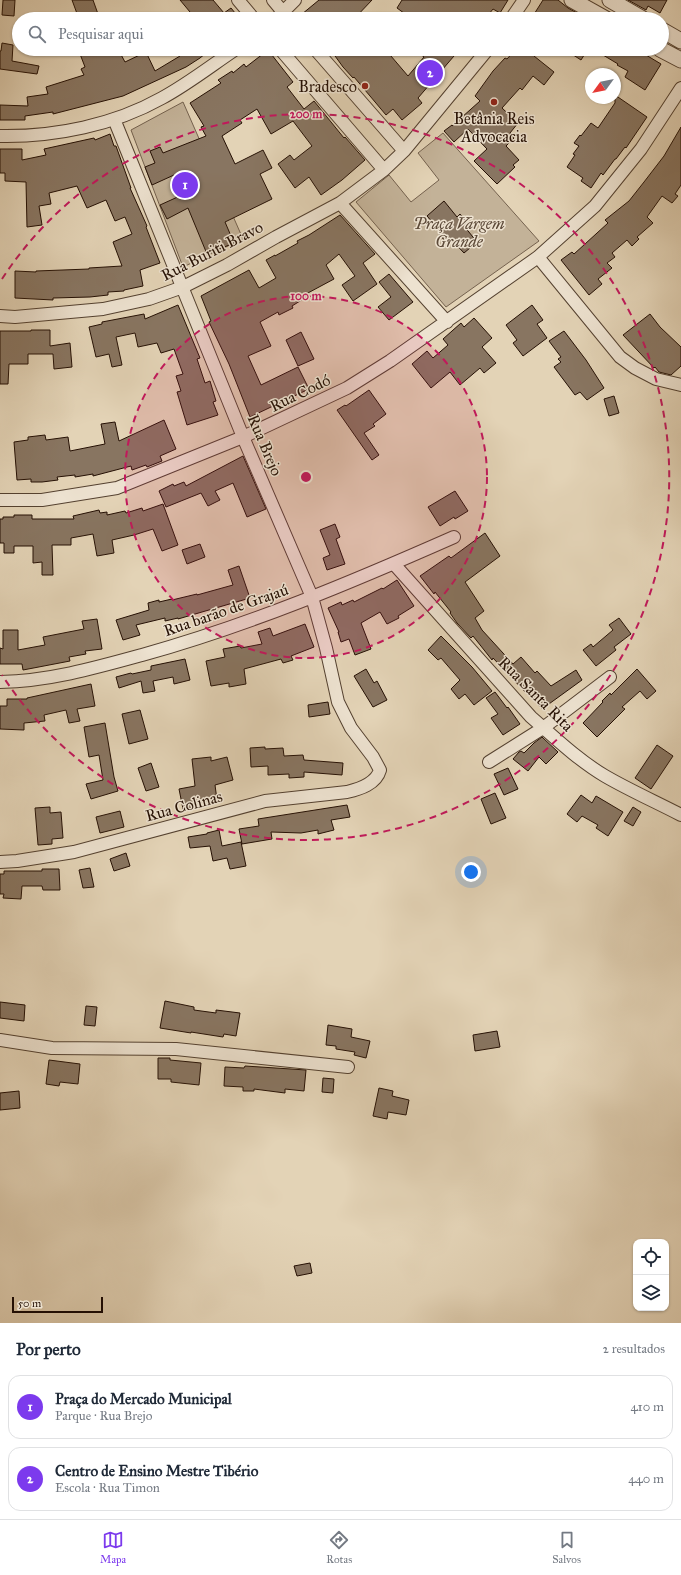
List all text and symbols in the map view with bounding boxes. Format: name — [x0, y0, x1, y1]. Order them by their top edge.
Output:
search box — [12, 12, 669, 56]
icon: search — [26, 23, 48, 45]
text: Pesquisar aqui — [58, 25, 144, 43]
pin: 2 — [417, 58, 443, 88]
north arrow — [585, 68, 621, 104]
place label: Bradesco — [298, 77, 357, 96]
marker: Bradesco — [360, 81, 370, 91]
marker: Betânia Reis Advocacia — [489, 97, 499, 107]
text: 200 m — [290, 107, 323, 121]
place label: Betânia Reis Advocacia — [454, 109, 535, 146]
pin: 1 — [172, 170, 198, 200]
park label: Praça Vargem Grande — [413, 214, 505, 251]
street label: Rua Buriti Bravo — [158, 217, 266, 285]
text: 100 m — [290, 289, 323, 303]
street label: Rua Codó — [267, 370, 333, 416]
street label: Rua Brejo — [244, 411, 286, 479]
centre of rings — [299, 470, 313, 484]
street label: Rua barão de Grajaú — [161, 580, 291, 640]
street label: Rua Santa Rita — [495, 653, 578, 736]
street label: Rua Colinas — [143, 787, 225, 825]
your location — [461, 862, 481, 882]
map controls — [633, 1239, 669, 1311]
button: locate — [633, 1239, 669, 1275]
button: layers — [633, 1275, 669, 1311]
scale bar — [12, 1295, 103, 1314]
text: 50 m — [18, 1297, 41, 1310]
text: Por perto — [16, 1339, 81, 1360]
text: 2 resultados — [602, 1341, 665, 1357]
text: Praça do Mercado Municipal — [55, 1390, 232, 1408]
text: 1 — [27, 1399, 33, 1415]
text: 410 m — [630, 1399, 664, 1415]
text: Parque · Rua Brejo — [55, 1408, 152, 1424]
text: Centro de Ensino Mestre Tibério — [55, 1462, 258, 1480]
text: 2 — [27, 1471, 33, 1487]
text: 440 m — [628, 1471, 664, 1487]
text: Escola · Rua Timon — [55, 1480, 160, 1496]
tab: Mapa — [100, 1529, 126, 1566]
tab: Rotas — [326, 1529, 352, 1566]
tab: Salvos — [552, 1529, 581, 1566]

